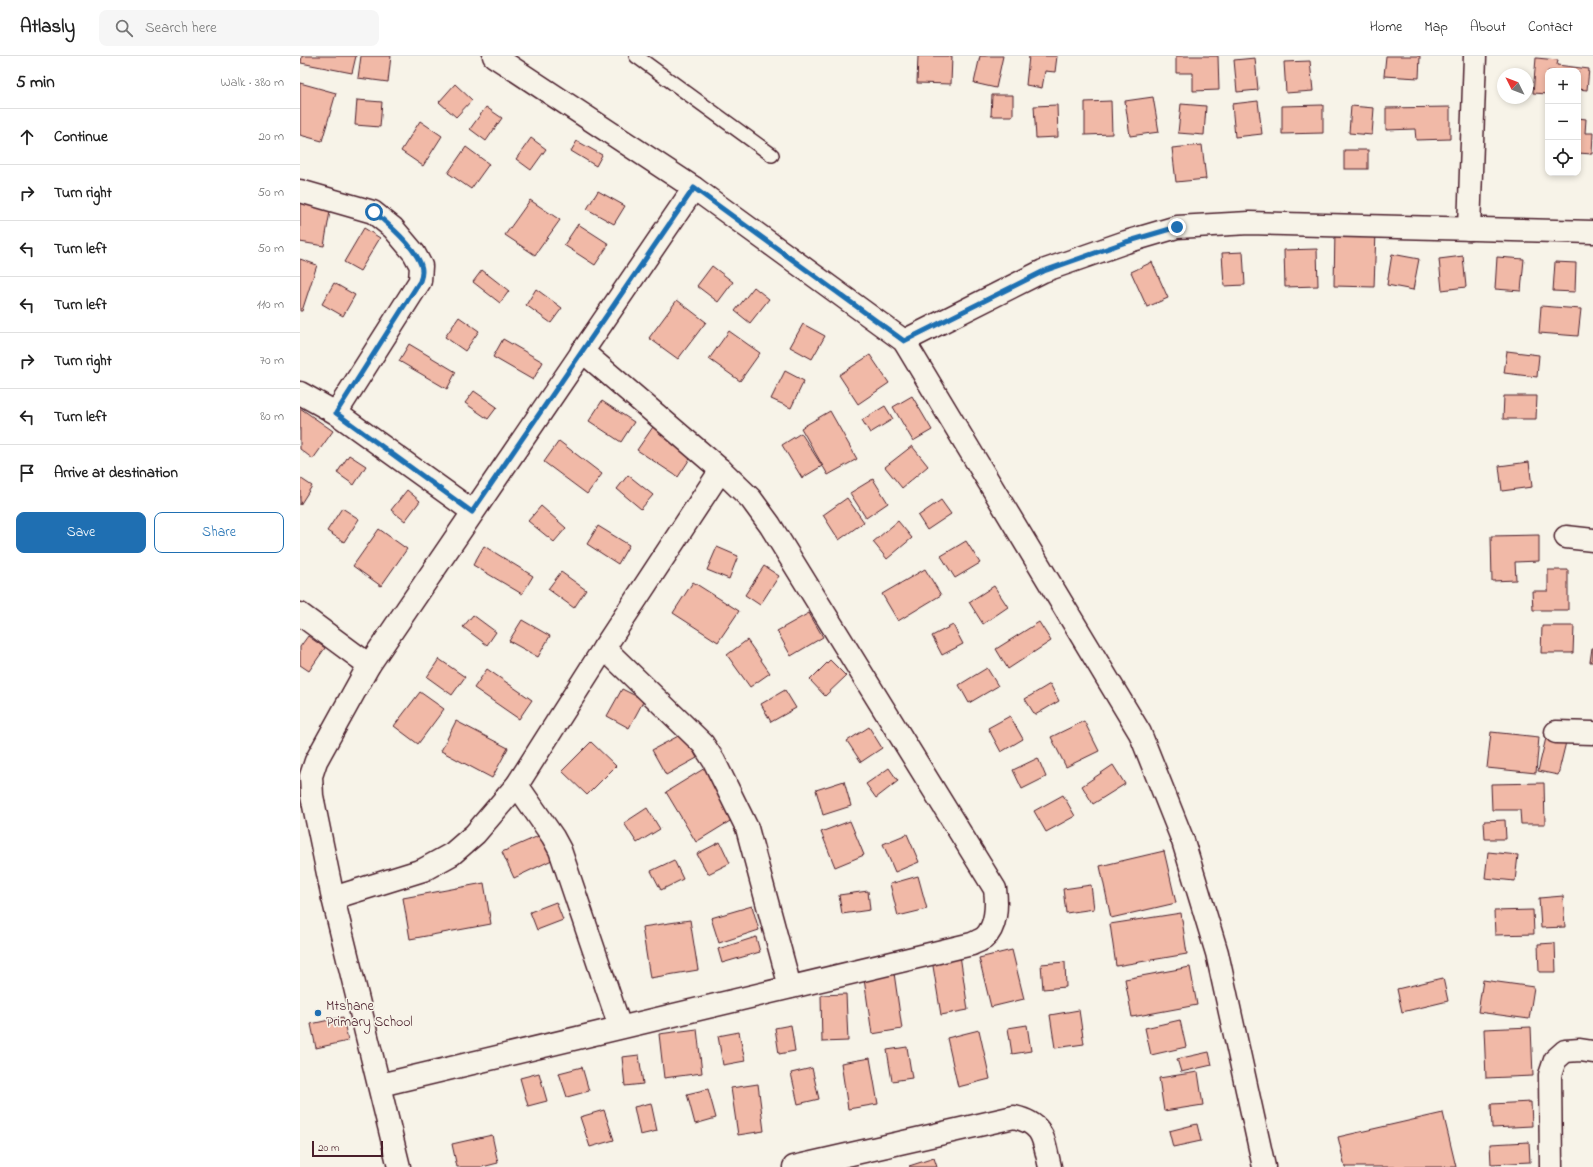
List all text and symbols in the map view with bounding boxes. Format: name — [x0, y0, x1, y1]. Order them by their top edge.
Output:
search box — [99, 10, 379, 46]
text: Atlasly — [20, 14, 75, 41]
icon: search — [113, 17, 135, 39]
text: Search here — [145, 17, 217, 39]
text: Home — [1370, 17, 1402, 38]
text: Map — [1424, 17, 1448, 38]
text: About — [1470, 17, 1506, 38]
text: Contact — [1528, 17, 1573, 38]
north arrow — [1497, 68, 1533, 104]
map controls — [1545, 68, 1581, 176]
button: + — [1545, 68, 1581, 104]
text: 5 min — [16, 70, 55, 95]
text: Walk · 380 m — [221, 73, 284, 92]
button: − — [1545, 104, 1581, 140]
icon: ahead — [16, 126, 38, 148]
text: Continue — [54, 126, 108, 148]
text: 20 m — [259, 127, 284, 146]
button: locate — [1545, 140, 1581, 176]
icon: right — [16, 182, 38, 204]
text: Turn right — [54, 182, 112, 204]
text: 50 m — [258, 183, 284, 202]
route start — [365, 203, 383, 221]
route end — [1168, 218, 1186, 236]
icon: left — [16, 238, 38, 260]
text: Turn left — [54, 238, 107, 260]
text: 50 m — [258, 239, 284, 258]
icon: left — [16, 294, 38, 316]
text: Turn left — [54, 294, 107, 316]
text: 110 m — [257, 295, 284, 314]
icon: right — [16, 350, 38, 372]
text: Turn right — [54, 350, 112, 372]
text: 70 m — [260, 351, 284, 370]
icon: left — [16, 406, 38, 428]
text: Turn left — [54, 406, 107, 428]
text: 80 m — [260, 407, 284, 426]
icon: arrive — [16, 462, 38, 484]
text: Arrive at destination — [54, 462, 178, 484]
button: Save — [16, 512, 146, 553]
button: Share — [154, 512, 284, 553]
place label: Mtshane Primary School — [326, 996, 413, 1034]
marker: Mtshane Primary School — [313, 1008, 323, 1018]
scale bar — [312, 1139, 383, 1158]
text: 20 m — [318, 1140, 340, 1156]

